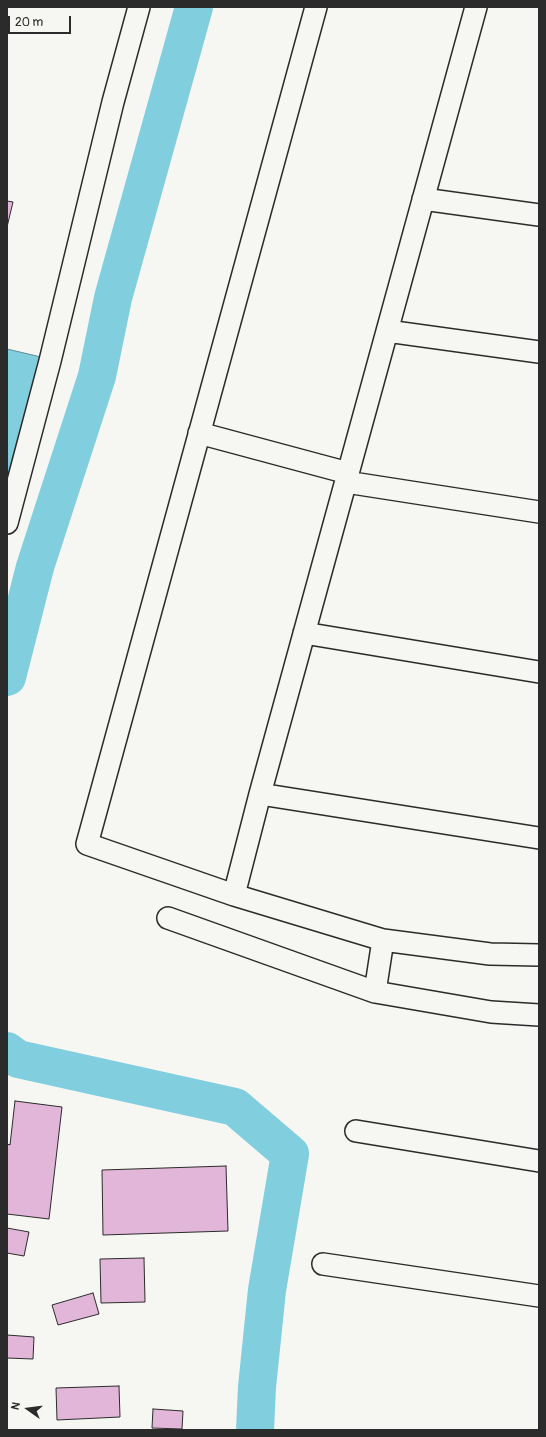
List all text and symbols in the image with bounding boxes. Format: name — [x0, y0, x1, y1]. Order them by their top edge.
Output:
scale bar — [10, 8, 73, 34]
text: 20 m — [15, 15, 43, 30]
north arrow — [8, 1389, 48, 1429]
text: N — [9, 1401, 23, 1411]

